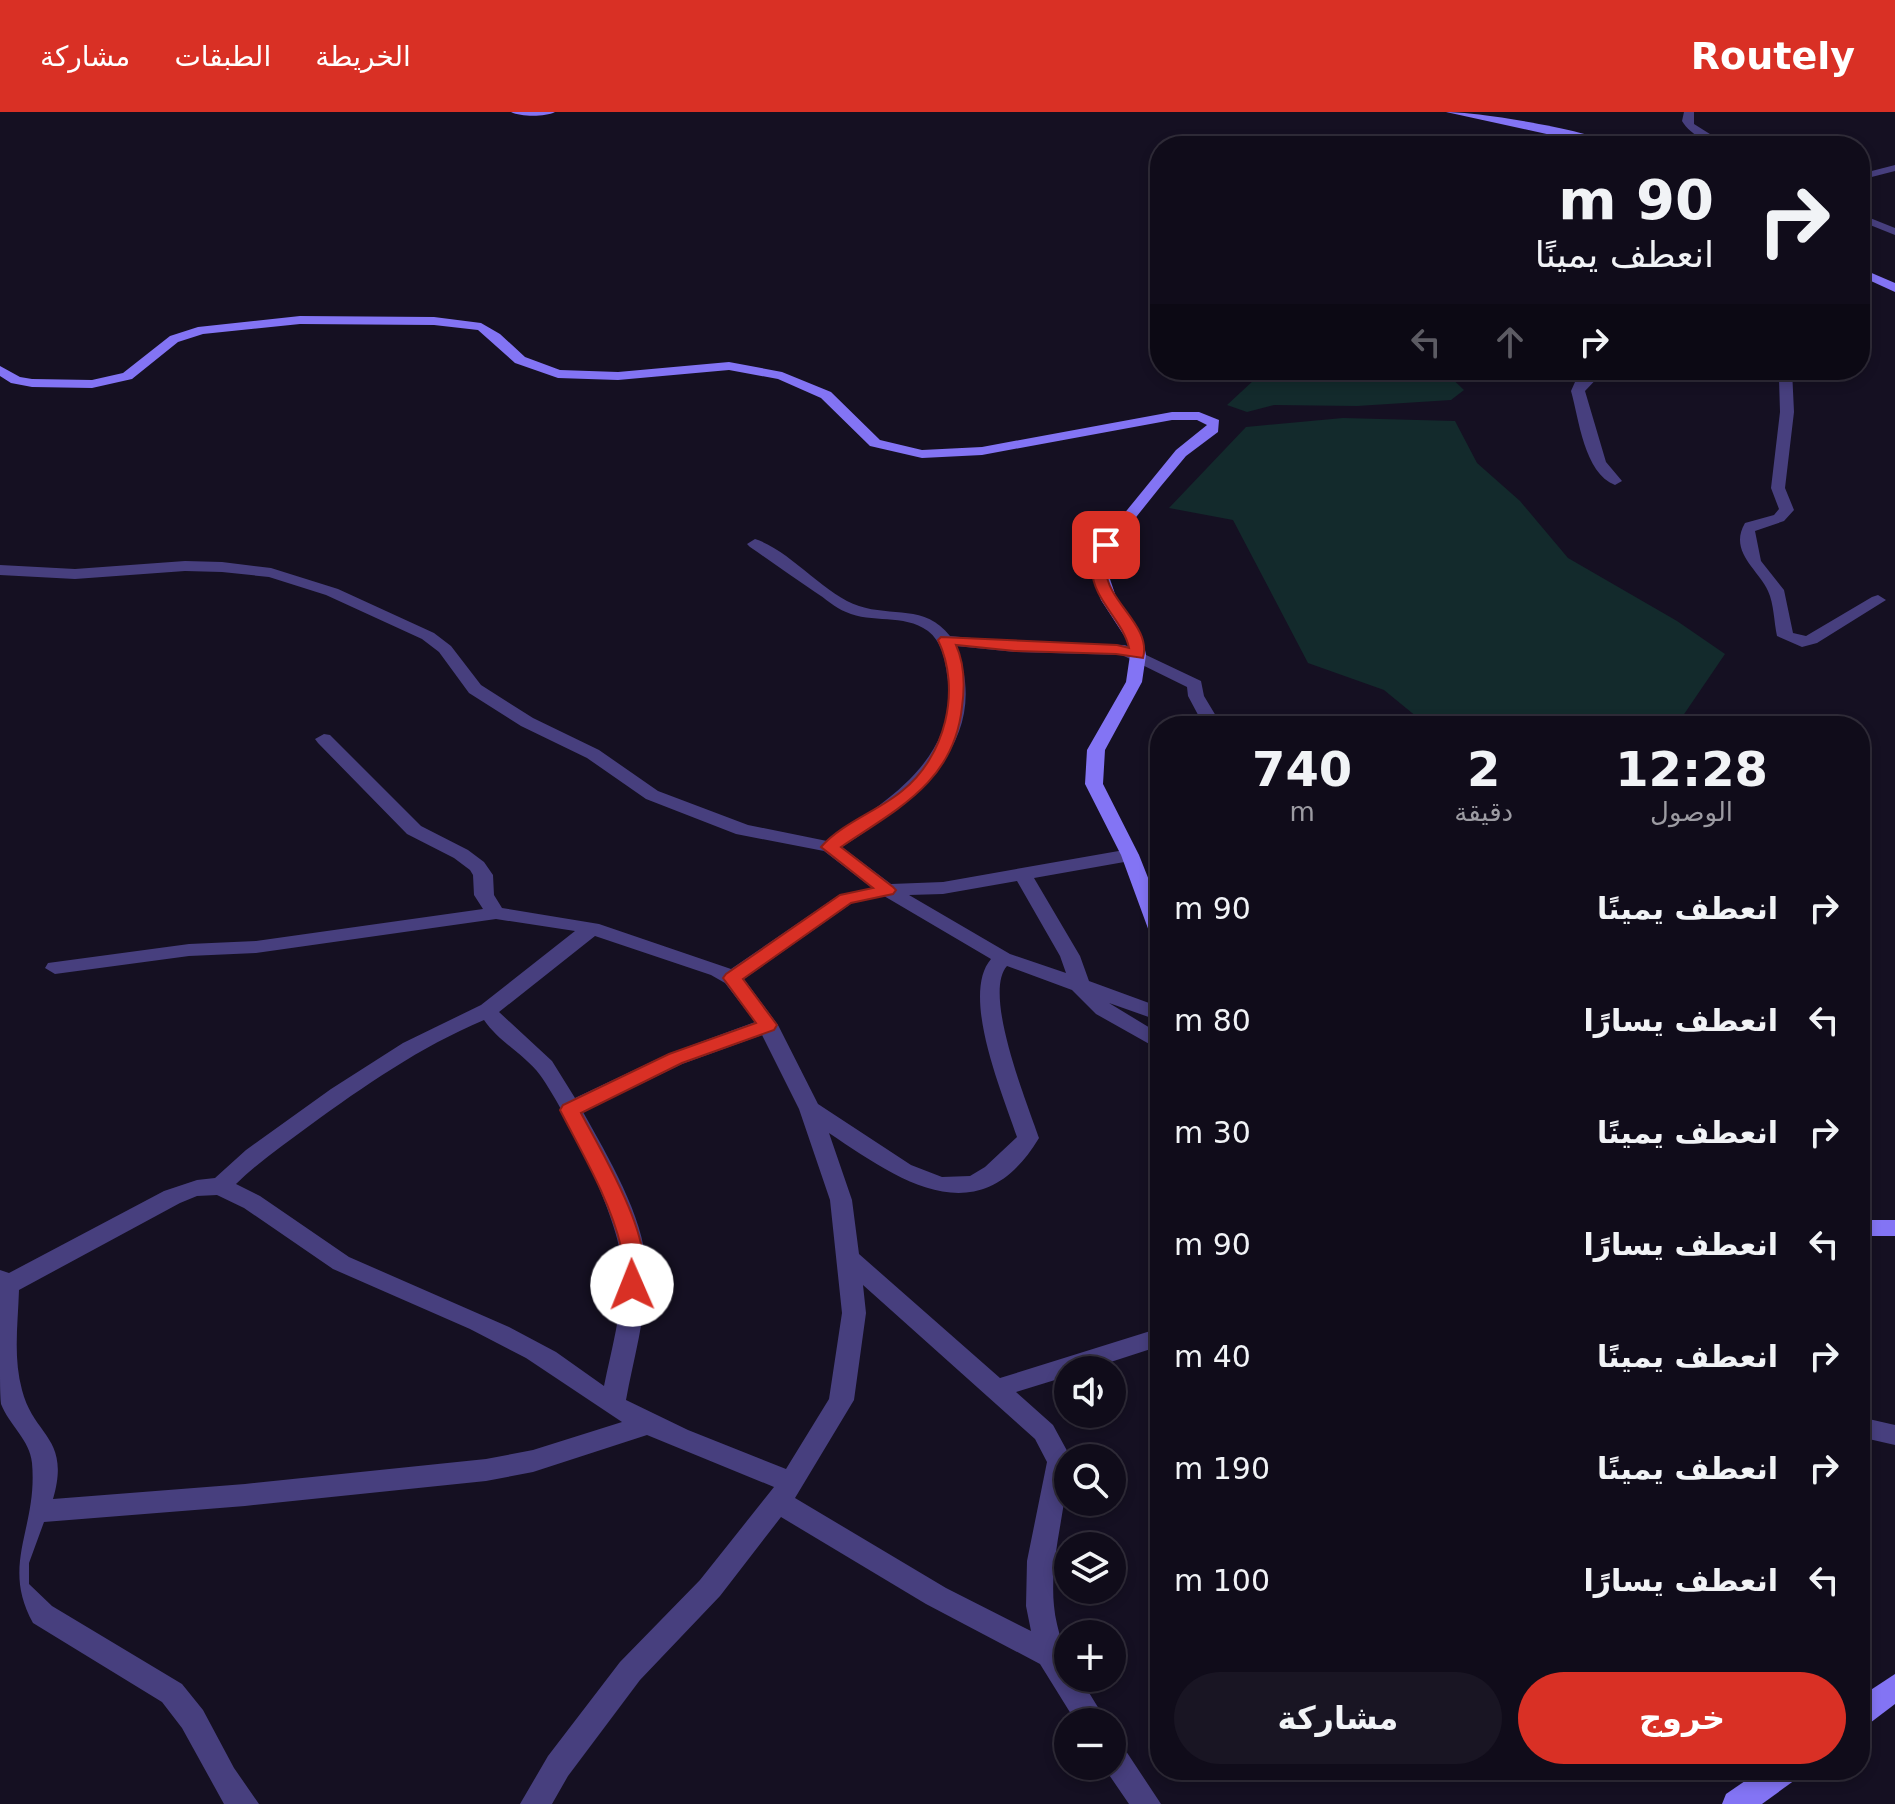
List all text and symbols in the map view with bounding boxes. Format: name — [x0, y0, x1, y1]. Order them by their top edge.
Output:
text: Routely — [1691, 34, 1855, 78]
text: مشاركة — [40, 40, 130, 73]
text: الطبقات — [174, 40, 271, 73]
text: الخريطة — [315, 40, 411, 73]
text: 90 m — [1558, 167, 1714, 232]
icon: right — [1742, 168, 1846, 272]
text: انعطف يمينًا — [1535, 234, 1714, 275]
icon: left — [1404, 320, 1448, 364]
icon: ahead — [1488, 320, 1532, 364]
icon: right — [1572, 320, 1616, 364]
pin — [1072, 511, 1140, 579]
icon: arrive — [1084, 523, 1128, 567]
text: 740 — [1252, 741, 1352, 797]
text: 2 — [1467, 741, 1500, 797]
text: 12:28 — [1615, 741, 1768, 797]
text: m — [1289, 797, 1315, 827]
text: دقيقة — [1454, 797, 1513, 827]
text: الوصول — [1650, 797, 1733, 827]
icon: right — [1802, 886, 1846, 930]
text: 90 m — [1174, 891, 1251, 926]
text: انعطف يمينًا — [1597, 891, 1778, 926]
icon: left — [1802, 998, 1846, 1042]
text: 80 m — [1174, 1003, 1251, 1038]
text: انعطف يسارًا — [1584, 1003, 1778, 1038]
icon: right — [1802, 1110, 1846, 1154]
text: 30 m — [1174, 1115, 1251, 1150]
text: انعطف يمينًا — [1597, 1115, 1778, 1150]
icon: left — [1802, 1222, 1846, 1266]
text: 90 m — [1174, 1227, 1251, 1262]
text: انعطف يسارًا — [1584, 1227, 1778, 1262]
position arrow — [590, 1243, 674, 1327]
icon: right — [1802, 1334, 1846, 1378]
text: 40 m — [1174, 1339, 1251, 1374]
text: انعطف يمينًا — [1597, 1339, 1778, 1374]
map controls — [1054, 1356, 1126, 1780]
button: sound — [1054, 1356, 1126, 1428]
button: search — [1054, 1444, 1126, 1516]
icon: right — [1802, 1446, 1846, 1490]
text: 190 m — [1174, 1451, 1270, 1486]
text: انعطف يمينًا — [1597, 1451, 1778, 1486]
button: layers — [1054, 1532, 1126, 1604]
icon: left — [1802, 1558, 1846, 1602]
text: 100 m — [1174, 1563, 1270, 1598]
text: انعطف يسارًا — [1584, 1563, 1778, 1598]
button: + — [1054, 1620, 1126, 1692]
button: مشاركة — [1174, 1672, 1502, 1764]
button: خروج — [1518, 1672, 1846, 1764]
button: − — [1054, 1708, 1126, 1780]

